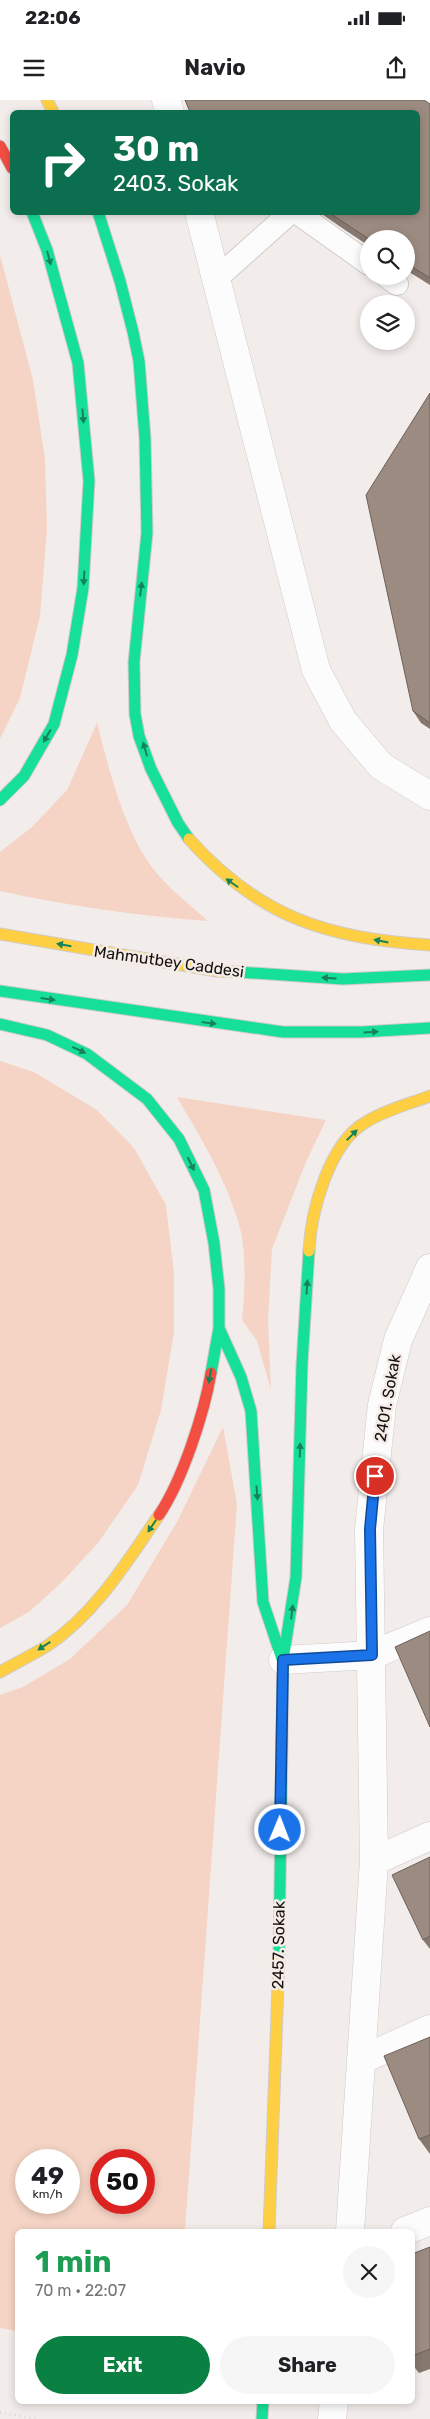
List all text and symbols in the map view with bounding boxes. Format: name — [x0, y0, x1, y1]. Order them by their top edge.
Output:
text: 22:06 — [25, 6, 81, 29]
icon: menu — [20, 54, 48, 82]
text: Navio — [184, 54, 246, 81]
icon: share — [382, 54, 410, 82]
text: 30 m — [113, 128, 199, 170]
icon: right — [30, 130, 95, 195]
text: 2403. Sokak — [113, 170, 238, 197]
map controls — [360, 230, 415, 350]
button: search — [360, 230, 415, 285]
one-way arrow — [46, 250, 54, 265]
button: layers — [360, 295, 415, 350]
one-way arrow — [79, 409, 87, 425]
one-way arrow — [79, 571, 87, 587]
one-way arrow — [137, 580, 145, 596]
one-way arrow — [43, 729, 52, 742]
one-way arrow — [140, 742, 148, 757]
one-way arrow — [225, 878, 239, 888]
one-way arrow — [373, 937, 389, 945]
one-way arrow — [55, 941, 71, 949]
street label: Mahmutbey Caddesi — [93, 942, 245, 981]
one-way arrow — [321, 974, 337, 982]
one-way arrow — [40, 996, 56, 1004]
one-way arrow — [201, 1019, 217, 1027]
one-way arrow — [363, 1027, 379, 1035]
one-way arrow — [72, 1046, 86, 1054]
one-way arrow — [346, 1130, 358, 1142]
one-way arrow — [187, 1156, 195, 1171]
one-way arrow — [303, 1279, 311, 1295]
street label: 2401. Sokak — [370, 1352, 405, 1443]
one-way arrow — [206, 1368, 214, 1384]
one-way arrow — [296, 1441, 304, 1457]
pin — [354, 1455, 396, 1497]
icon: arrive — [361, 1462, 389, 1490]
one-way arrow — [253, 1485, 261, 1501]
one-way arrow — [147, 1520, 157, 1533]
one-way arrow — [288, 1604, 296, 1620]
one-way arrow — [38, 1642, 51, 1651]
position arrow — [253, 1803, 305, 1855]
street label: 2457. Sokak — [268, 1900, 289, 1989]
speed limit sign: 50 — [90, 2149, 155, 2214]
text: 49 — [31, 2161, 64, 2190]
text: km/h — [33, 2187, 62, 2201]
text: 1 min — [35, 2244, 112, 2280]
button: close — [343, 2246, 395, 2298]
text: 70 m · 22:07 — [35, 2281, 126, 2300]
button: Exit — [35, 2336, 210, 2394]
button: Share — [220, 2336, 395, 2394]

